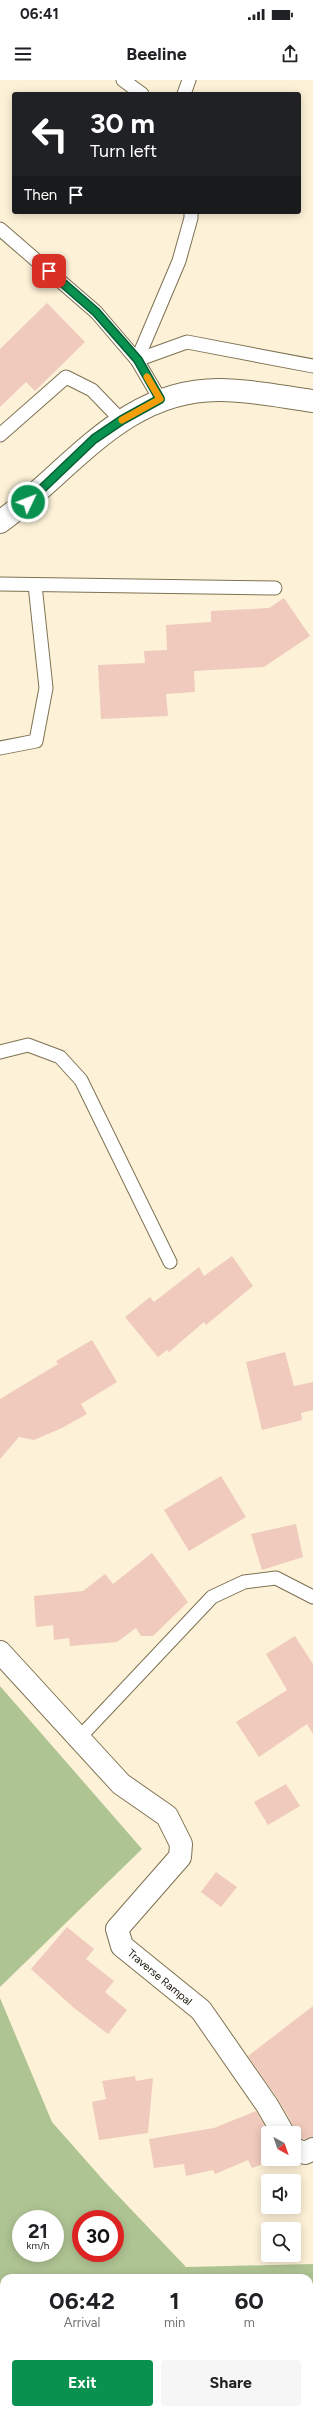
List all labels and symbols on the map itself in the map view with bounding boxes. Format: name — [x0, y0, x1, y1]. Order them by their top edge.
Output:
pin — [32, 254, 66, 288]
position arrow — [7, 481, 49, 523]
street label: Traverse Rampal — [125, 1947, 195, 2008]
north arrow — [261, 2126, 301, 2166]
speed limit sign: 30 — [72, 2210, 124, 2262]

